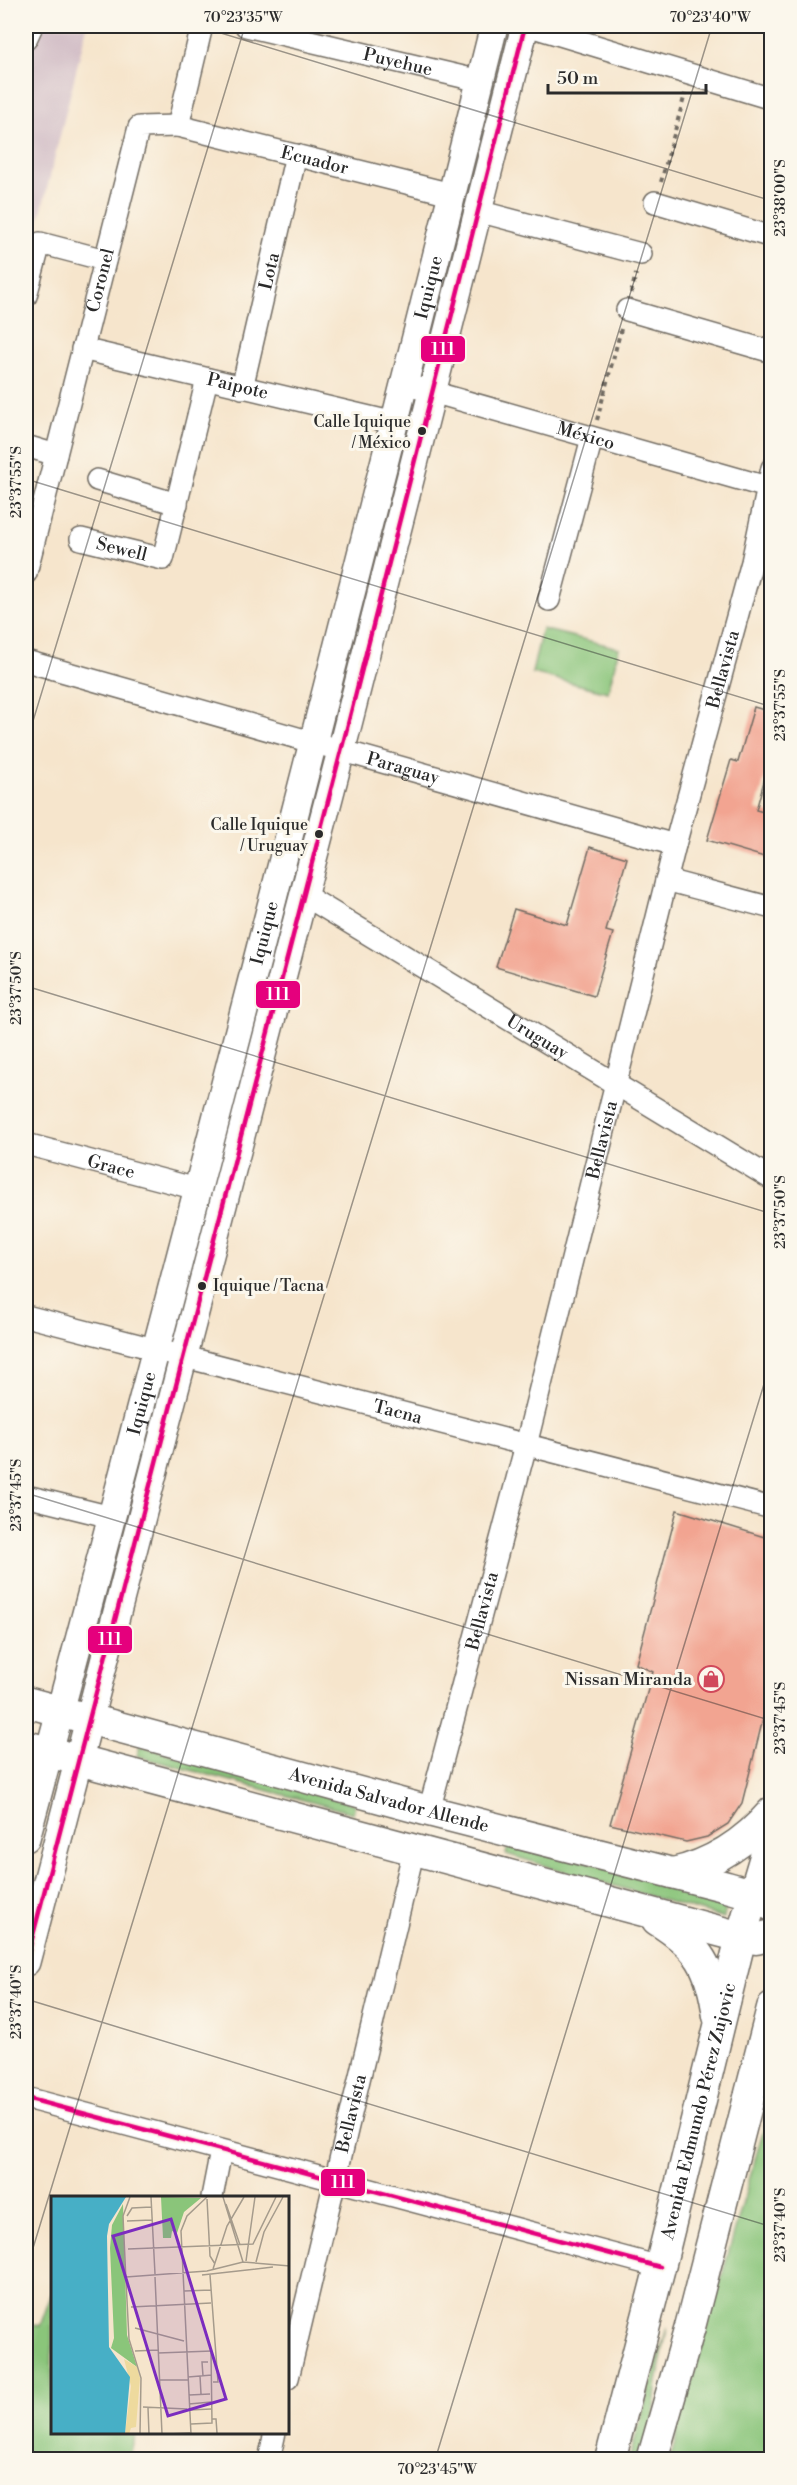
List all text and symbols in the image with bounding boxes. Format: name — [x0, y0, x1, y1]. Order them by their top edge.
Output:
text: 70°23'35"W — [204, 8, 283, 27]
text: 70°23'40"W — [669, 8, 751, 27]
street label: Puyehue — [361, 42, 435, 81]
scale bar — [548, 57, 706, 95]
text: 50 m — [557, 67, 599, 90]
street label: Ecuador — [279, 141, 351, 180]
text: 23°38'00"S — [771, 159, 790, 237]
street label: Coronel — [81, 245, 120, 315]
street label: Lota — [254, 249, 285, 292]
street label: Iquique — [409, 253, 448, 322]
line badge: 111 — [420, 335, 466, 363]
text: 111 — [431, 340, 455, 360]
street label: Paipote — [205, 367, 271, 404]
place label: Calle Iquique / México — [314, 412, 411, 453]
street label: México — [554, 416, 617, 455]
marker: Calle Iquique / México — [416, 425, 428, 437]
text: 23°37'55"S — [7, 446, 26, 518]
street label: Sewell — [94, 532, 150, 566]
street label: Bellavista — [701, 627, 745, 712]
text: 23°37'55"S — [771, 669, 790, 741]
street label: Paraguay — [364, 747, 442, 789]
place label: Calle Iquique / Uruguay — [211, 815, 308, 856]
marker: Calle Iquique / Uruguay — [313, 828, 325, 840]
street label: Iquique — [245, 899, 283, 967]
text: 23°37'50"S — [7, 951, 26, 1025]
line badge: 111 — [255, 980, 301, 1009]
text: 111 — [266, 985, 290, 1005]
street label: Uruguay — [502, 1009, 573, 1064]
street label: Bellavista — [581, 1097, 623, 1183]
street label: Grace — [85, 1149, 137, 1184]
text: 23°37'50"S — [771, 1175, 790, 1249]
place label: Iquique / Tacna — [213, 1276, 325, 1296]
marker: Iquique / Tacna — [196, 1280, 208, 1292]
street label: Iquique — [122, 1369, 161, 1437]
street label: Tacna — [371, 1394, 426, 1429]
text: 23°37'45"S — [7, 1459, 26, 1531]
street label: Bellavista — [460, 1568, 504, 1654]
line badge: 111 — [87, 1625, 133, 1654]
text: 111 — [98, 1630, 122, 1650]
shop icon: Nissan Miranda — [696, 1664, 726, 1694]
place label: Nissan Miranda — [565, 1668, 693, 1691]
text: 23°37'45"S — [771, 1682, 790, 1754]
street label: Avenida Salvador Allende — [286, 1762, 491, 1837]
text: 23°37'40"S — [7, 1965, 26, 2039]
street label: Avenida Edmundo Pérez Zujovic — [655, 1980, 741, 2243]
street label: Bellavista — [330, 2071, 372, 2156]
line badge: 111 — [320, 2168, 366, 2197]
text: 111 — [331, 2173, 355, 2193]
text: 23°37'40"S — [771, 2188, 790, 2262]
inset map — [51, 2196, 290, 2434]
text: 70°23'45"W — [397, 2460, 477, 2479]

